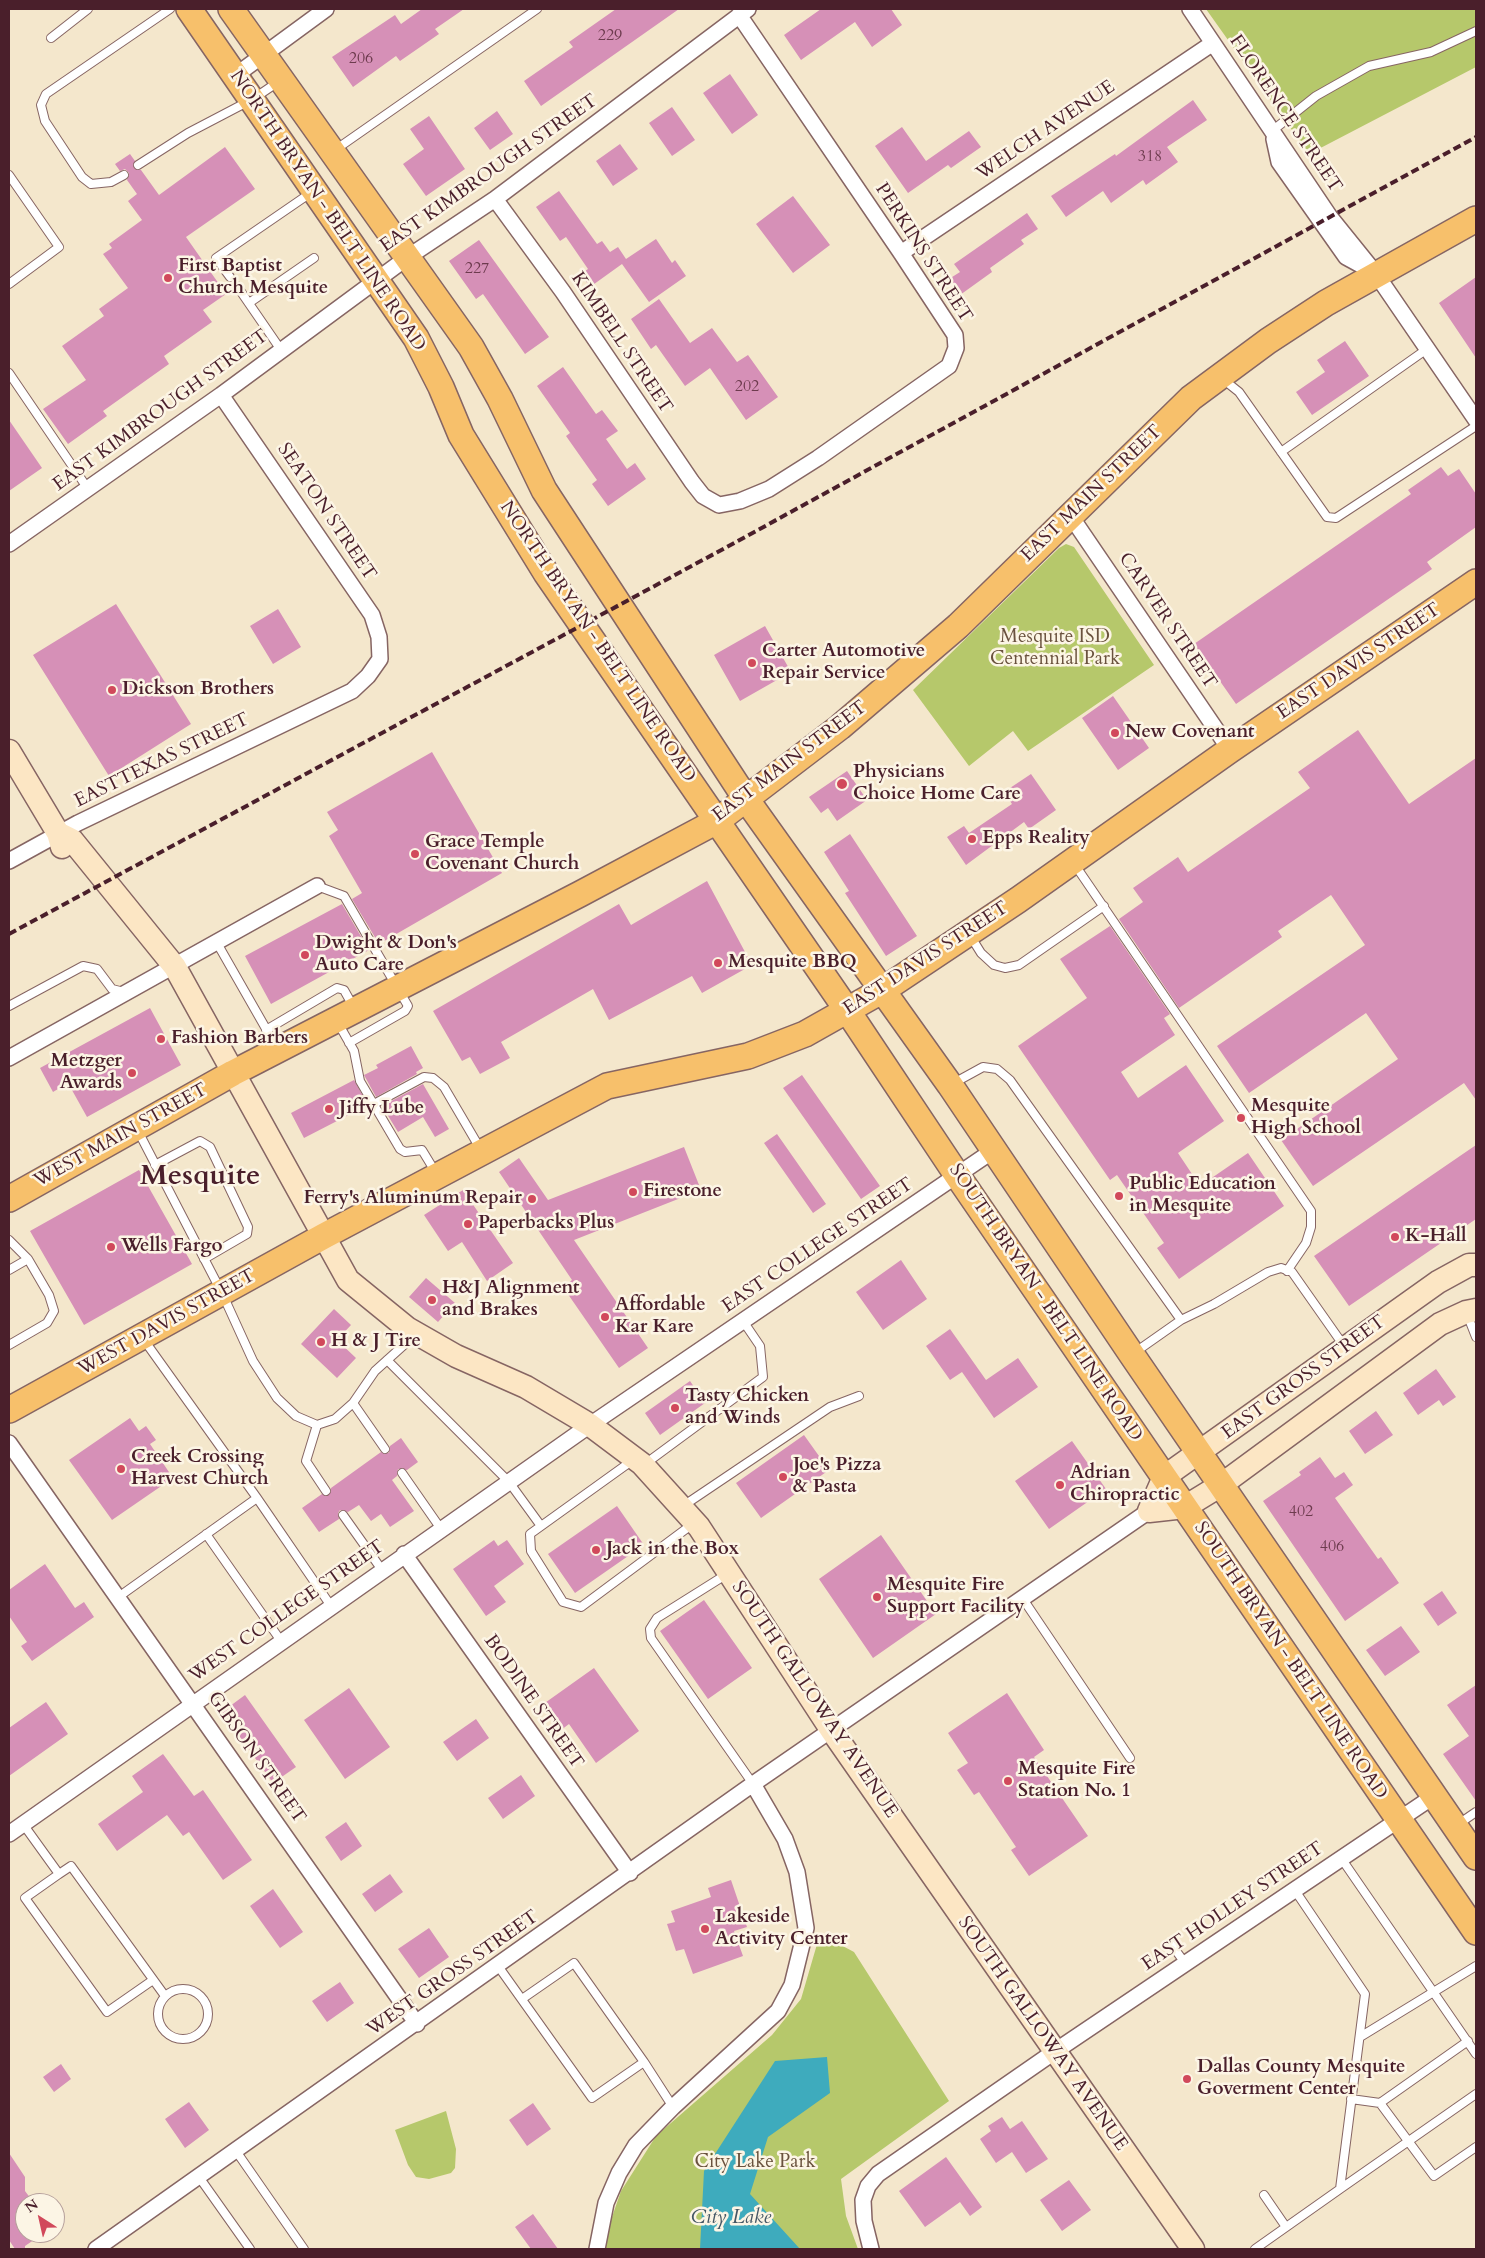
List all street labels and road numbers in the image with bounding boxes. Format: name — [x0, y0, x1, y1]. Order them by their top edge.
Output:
street label: FLORENCE STREET — [1224, 31, 1346, 197]
street label: NORTH BRYAN - BELT LINE ROAD — [224, 66, 430, 356]
street label: WELCH AVENUE — [972, 76, 1120, 186]
street label: EAST KIMBROUGH STREET — [376, 90, 602, 258]
street label: PERKINS STREET — [869, 179, 977, 327]
street label: KIMBELL STREET — [565, 268, 677, 418]
street label: EAST KIMBROUGH STREET — [49, 325, 273, 497]
street label: EAST MAIN STREET — [1017, 421, 1167, 567]
street label: SEATON STREET — [272, 439, 380, 585]
street label: NORTH BRYAN - BELT LINE ROAD — [494, 497, 700, 787]
street label: CARVER STREET — [1113, 549, 1221, 693]
street label: EAST DAVIS STREET — [1273, 599, 1445, 725]
street label: EAST MAIN STREET — [708, 697, 872, 827]
street label: EASTTEXAS STREET — [71, 709, 253, 813]
street label: EAST DAVIS STREET — [839, 897, 1013, 1021]
street label: WEST MAIN STREET — [30, 1079, 212, 1193]
street label: SOUTH BRYAN - BELT LINE ROAD — [943, 1160, 1147, 1446]
street label: EAST COLLEGE STREET — [718, 1174, 918, 1318]
street label: WEST DAVIS STREET — [74, 1265, 260, 1381]
street label: EAST GROSS STREET — [1218, 1311, 1390, 1445]
street label: SOUTH BRYAN - BELT LINE ROAD — [1188, 1518, 1392, 1804]
street label: WEST COLLEGE STREET — [185, 1536, 389, 1688]
street label: SOUTH GALLOWAY AVENUE — [726, 1577, 902, 1823]
street label: BODINE STREET — [478, 1631, 588, 1773]
street label: GIBSON STREET — [202, 1688, 310, 1828]
street label: EAST HOLLEY STREET — [1138, 1838, 1328, 1976]
street label: WEST GROSS STREET — [363, 1906, 543, 2042]
street label: SOUTH GALLOWAY AVENUE — [952, 1912, 1132, 2156]

